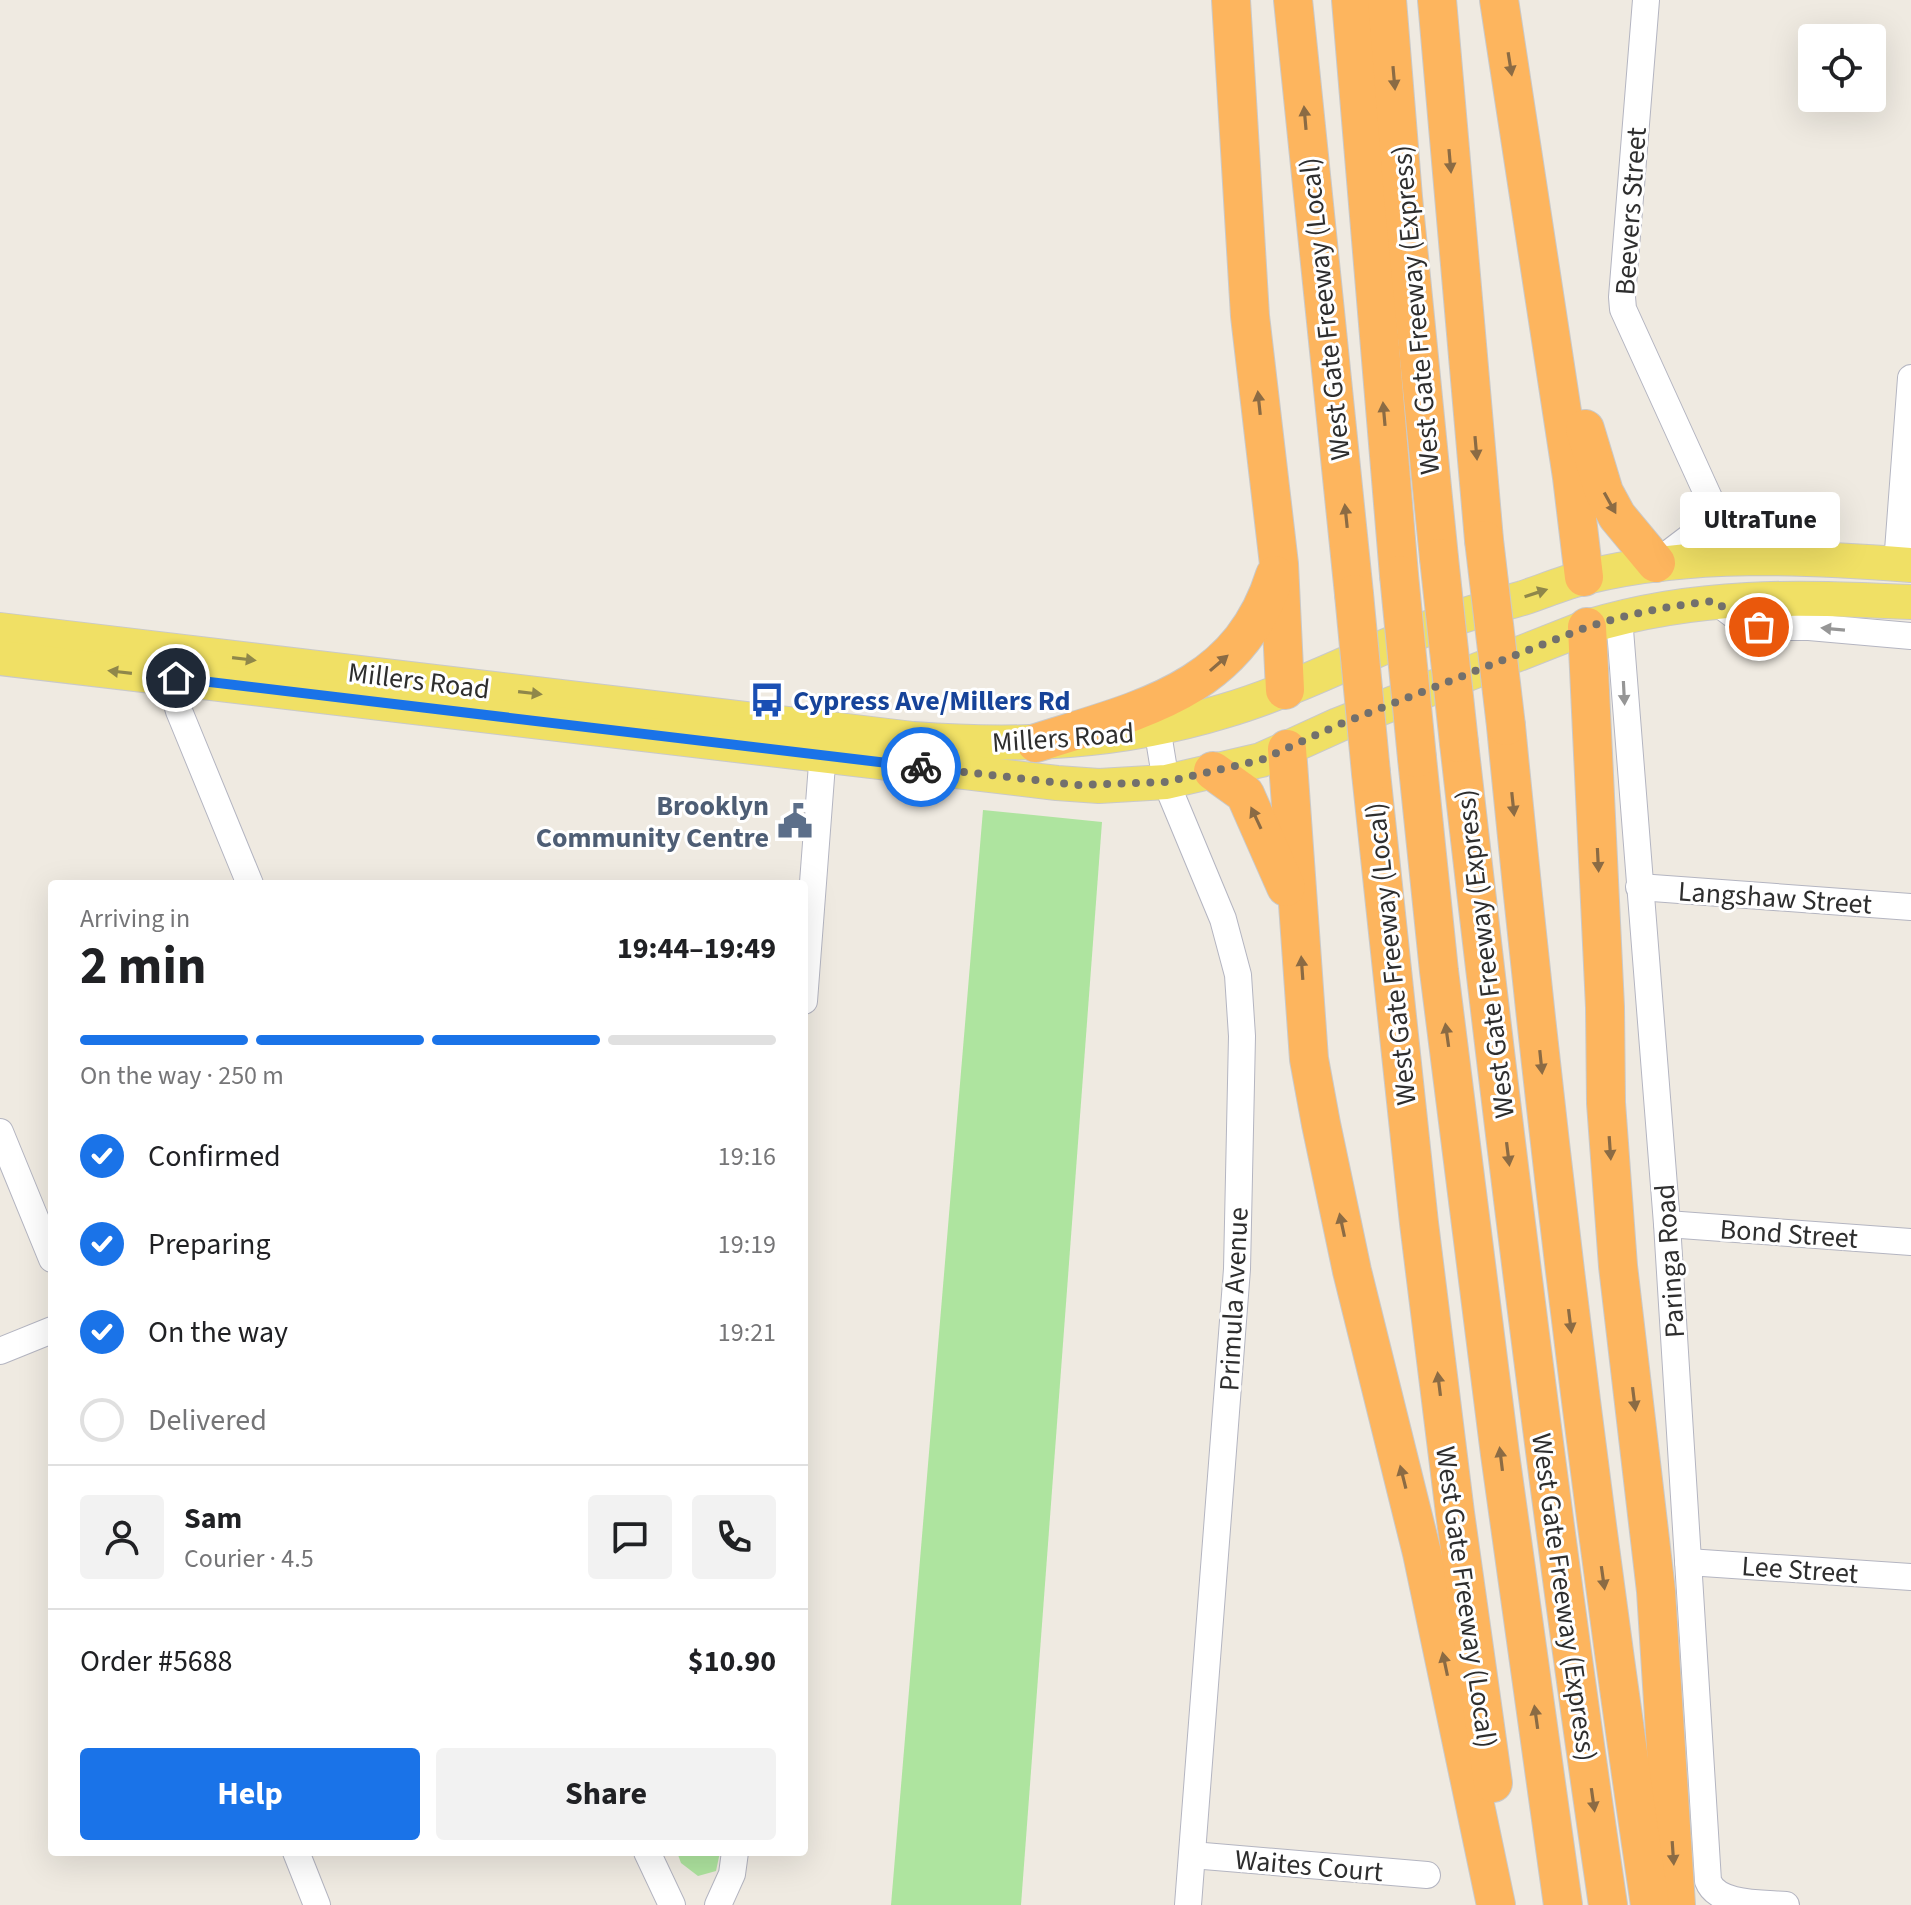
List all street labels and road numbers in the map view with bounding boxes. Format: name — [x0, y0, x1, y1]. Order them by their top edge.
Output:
street label: Beevers Street — [1605, 125, 1657, 296]
street label: West Gate Freeway (Express) — [1382, 143, 1450, 476]
street label: West Gate Freeway (Local) — [1289, 156, 1361, 462]
street label: Millers Road — [346, 652, 492, 710]
street label: Millers Road — [991, 713, 1136, 763]
street label: West Gate Freeway (Express) — [1445, 787, 1525, 1120]
street label: West Gate Freeway (Local) — [1355, 801, 1427, 1107]
street label: Langshaw Street — [1677, 871, 1874, 925]
street label: Paringa Road — [1645, 1183, 1695, 1339]
street label: Primula Avenue — [1209, 1206, 1259, 1392]
street label: Bond Street — [1719, 1209, 1860, 1259]
street label: West Gate Freeway (Express) — [1521, 1431, 1607, 1764]
street label: West Gate Freeway (Local) — [1425, 1444, 1507, 1751]
street label: Lee Street — [1740, 1546, 1860, 1594]
street label: Waites Court — [1233, 1840, 1385, 1892]

